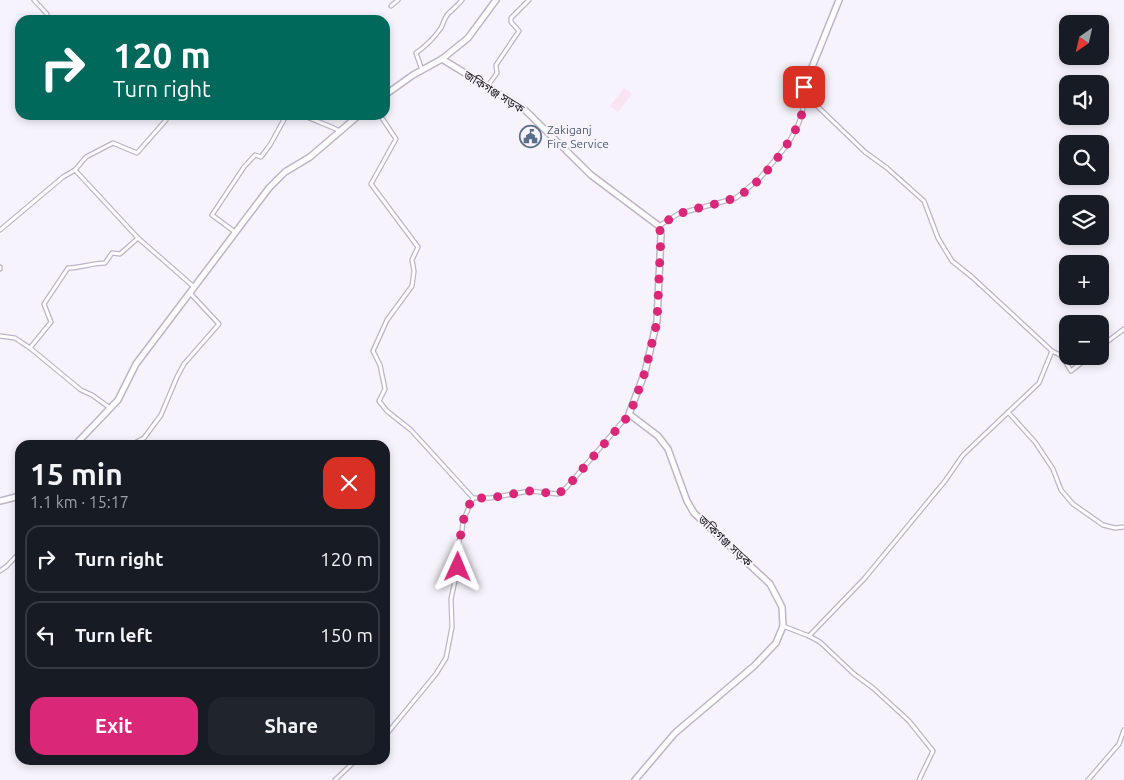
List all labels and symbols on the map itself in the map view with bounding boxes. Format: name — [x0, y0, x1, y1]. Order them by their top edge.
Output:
north arrow — [1059, 15, 1109, 65]
pin — [783, 66, 825, 108]
street label: জকিগঞ্জ সড়ক — [460, 67, 528, 116]
place label: Zakiganj Fire Service — [547, 123, 609, 150]
public building icon: Zakiganj Fire Service — [519, 125, 543, 149]
street label: জকিগঞ্জ সড়ক — [694, 511, 756, 570]
position arrow — [431, 540, 483, 592]

